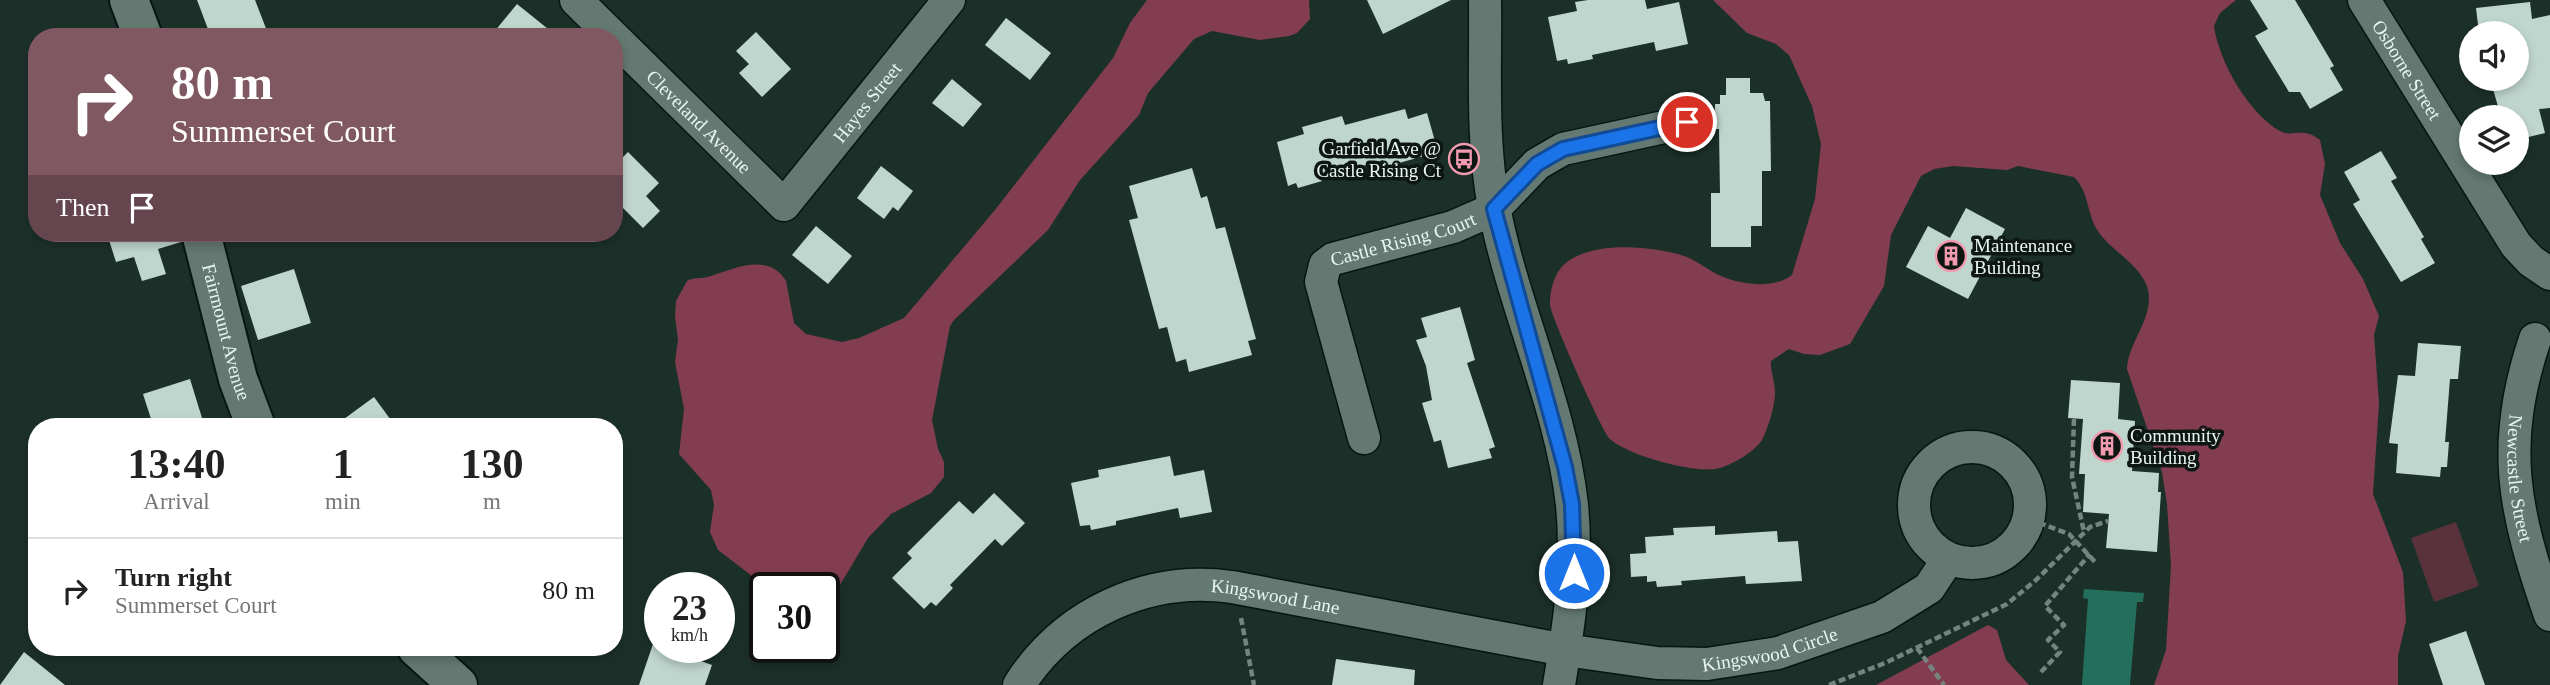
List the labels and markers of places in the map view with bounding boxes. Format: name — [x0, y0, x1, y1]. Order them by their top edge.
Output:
pin — [1657, 92, 1717, 152]
place label: Garfield Ave @ Castle Rising Ct — [1316, 138, 1442, 181]
bus stop icon: Garfield Ave @ Castle Rising Ct — [1447, 142, 1481, 176]
place label: Maintenance Building — [1974, 235, 2072, 278]
building icon: Maintenance Building — [1934, 239, 1968, 273]
place label: Community Building — [2130, 425, 2221, 468]
building icon: Community Building — [2090, 429, 2124, 463]

